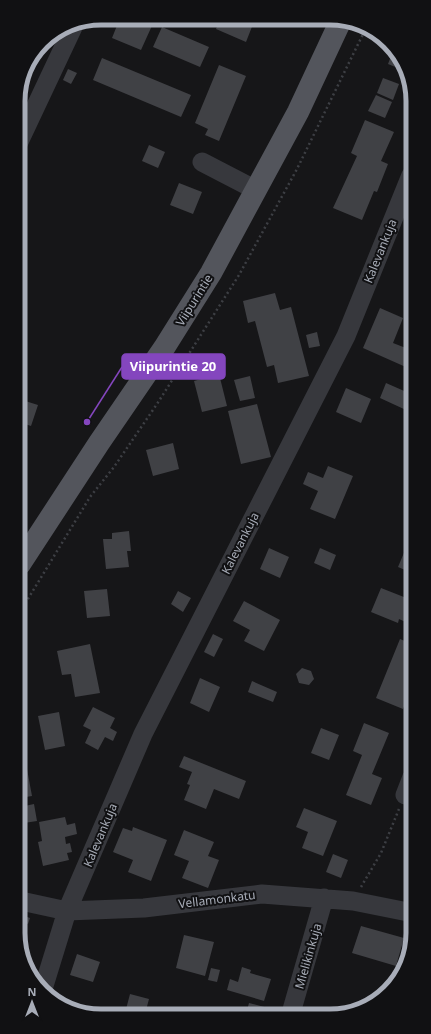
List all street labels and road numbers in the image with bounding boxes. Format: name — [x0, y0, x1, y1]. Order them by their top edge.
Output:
street label: Kalevankuja — [359, 216, 401, 286]
street label: Viipurintie — [171, 271, 217, 329]
street label: Kalevankuja — [217, 509, 263, 577]
street label: Kalevankuja — [79, 801, 121, 869]
street label: Vellamonkatu — [178, 886, 256, 912]
street label: Mielikinkuja — [291, 921, 325, 991]

